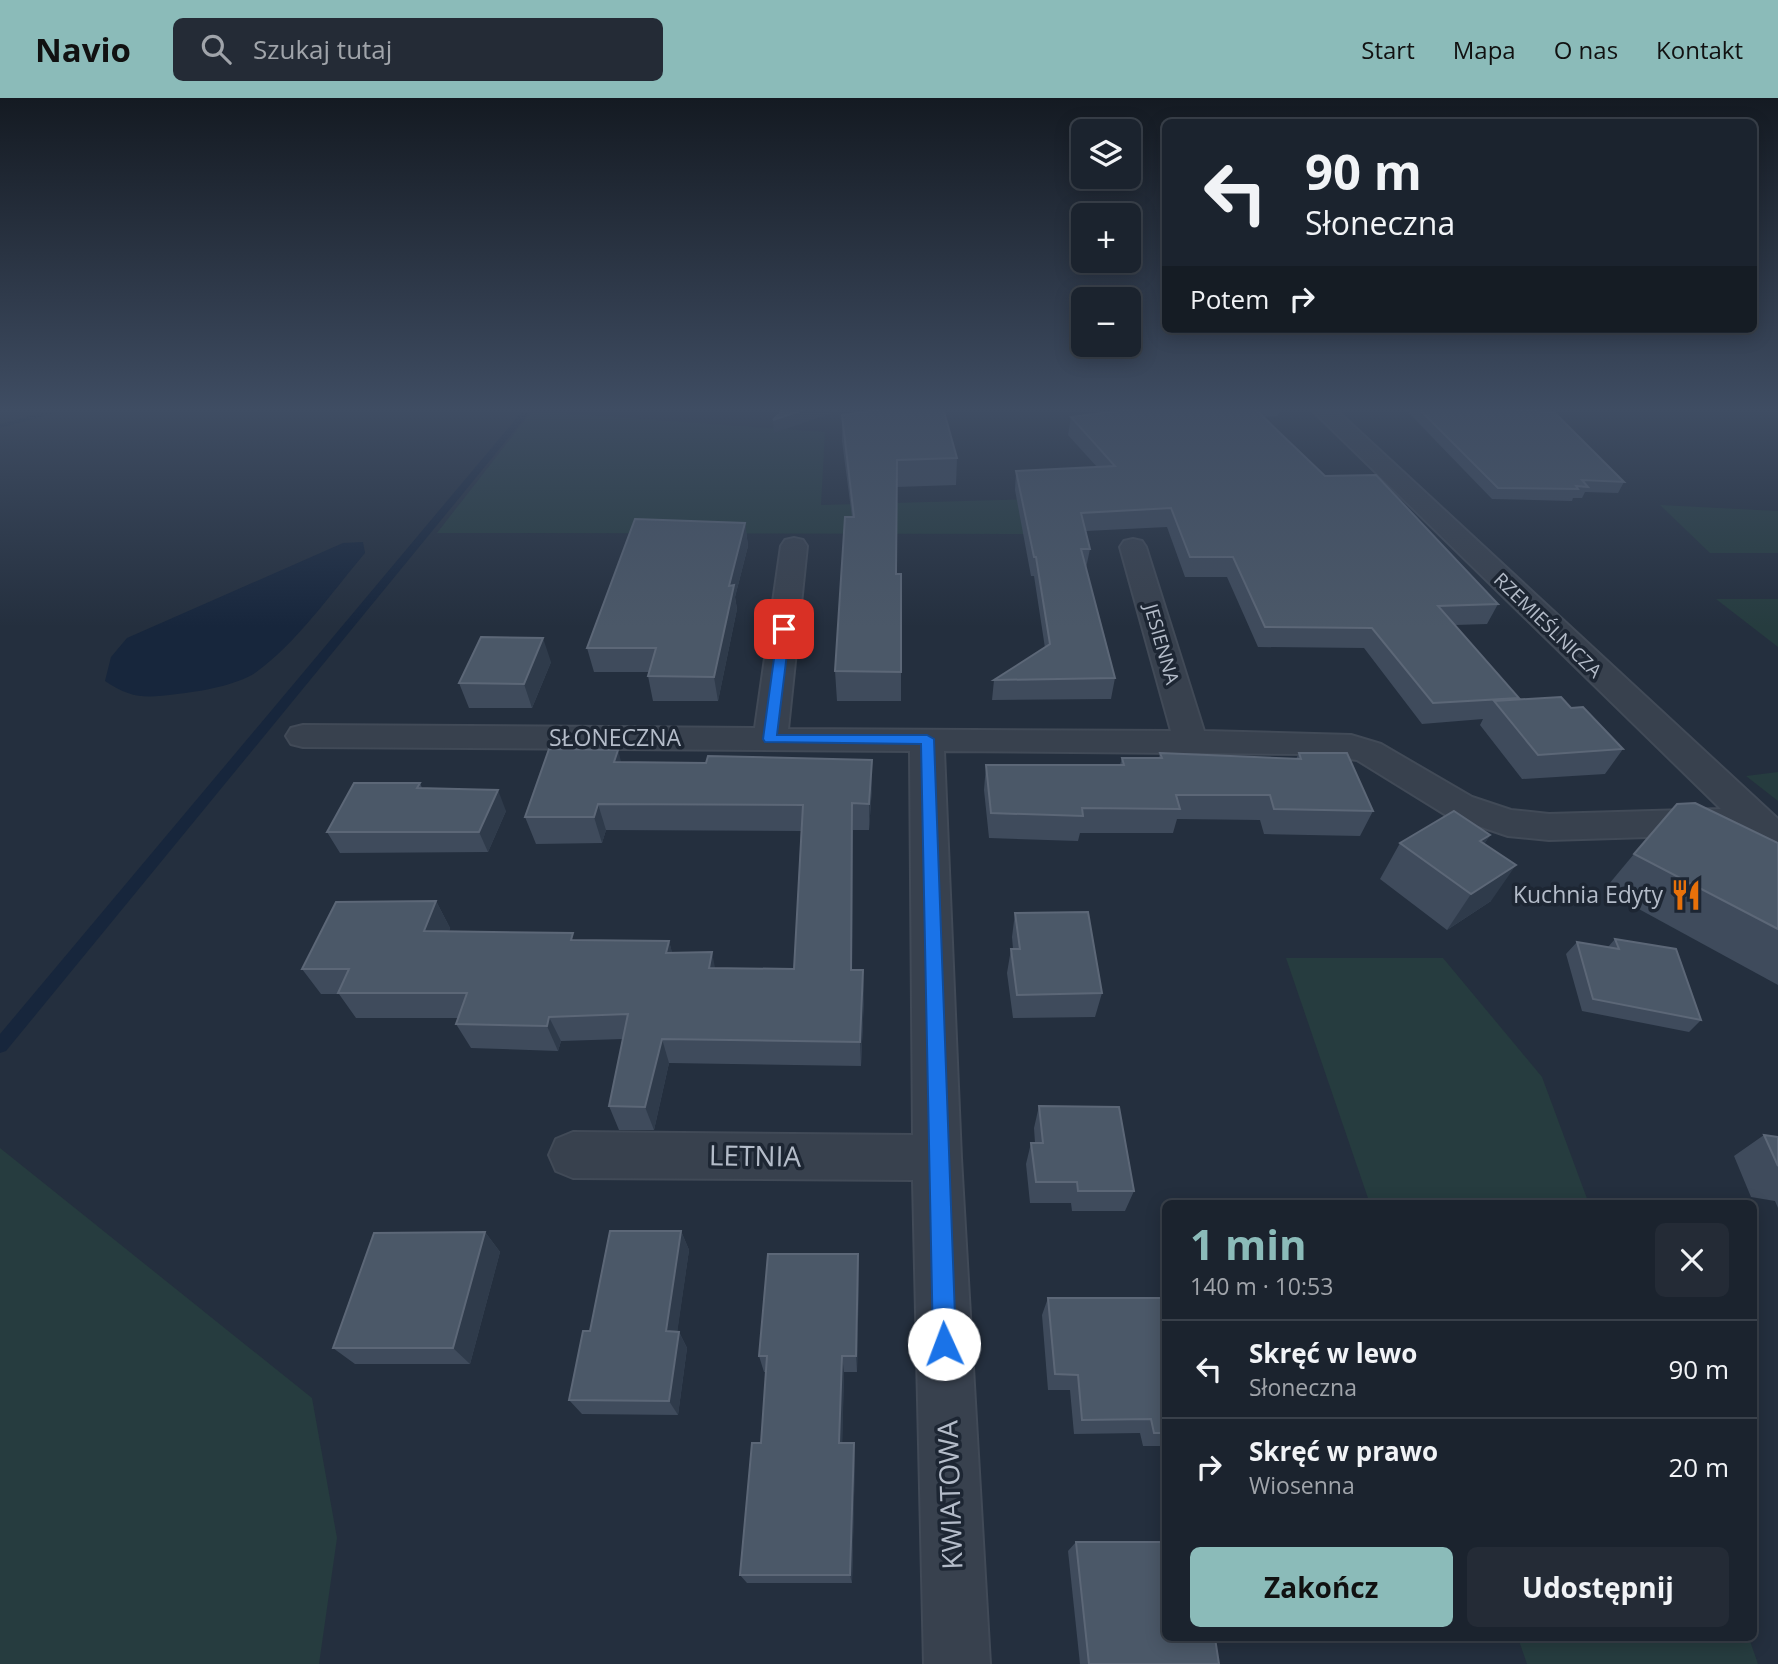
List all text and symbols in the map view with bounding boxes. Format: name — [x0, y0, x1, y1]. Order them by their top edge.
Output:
search box — [173, 18, 663, 81]
text: Navio — [35, 27, 131, 72]
icon: search — [197, 30, 235, 68]
text: Szukaj tutaj — [253, 31, 392, 67]
text: Start — [1361, 33, 1415, 66]
text: Mapa — [1453, 33, 1516, 66]
text: O nas — [1554, 33, 1618, 66]
text: Kontakt — [1656, 33, 1743, 66]
map controls — [1071, 119, 1141, 357]
button: layers — [1071, 119, 1141, 189]
text: 90 m — [1305, 138, 1422, 204]
icon: left — [1190, 147, 1281, 238]
text: Słoneczna — [1305, 201, 1455, 244]
button: + — [1071, 203, 1141, 273]
icon: right — [1283, 280, 1321, 318]
text: Potem — [1190, 281, 1269, 317]
button: − — [1071, 287, 1141, 357]
street label: RZEMIEŚLNICZA — [1488, 567, 1608, 683]
pin — [754, 599, 814, 659]
street label: JESIENNA — [1138, 599, 1186, 687]
icon: arrive — [765, 610, 803, 648]
street label: SŁONECZNA — [549, 721, 682, 753]
place label: Kuchnia Edyty — [1513, 878, 1663, 910]
restaurant icon: Kuchnia Edyty — [1669, 878, 1703, 912]
street label: LETNIA — [709, 1135, 802, 1175]
text: 1 min — [1190, 1215, 1307, 1272]
button: close — [1655, 1223, 1729, 1297]
text: 140 m · 10:53 — [1190, 1270, 1333, 1302]
position arrow — [907, 1307, 981, 1381]
text: Skręć w lewo — [1249, 1335, 1417, 1371]
icon: left — [1190, 1350, 1228, 1388]
text: 90 m — [1668, 1351, 1729, 1387]
text: Słoneczna — [1249, 1371, 1357, 1403]
street label: KWIATOWA — [927, 1419, 971, 1570]
text: Skręć w prawo — [1249, 1433, 1438, 1469]
icon: right — [1190, 1448, 1228, 1486]
text: 20 m — [1668, 1449, 1729, 1485]
text: Wiosenna — [1249, 1469, 1355, 1501]
button: Zakończ — [1190, 1547, 1453, 1627]
button: Udostępnij — [1467, 1547, 1729, 1627]

